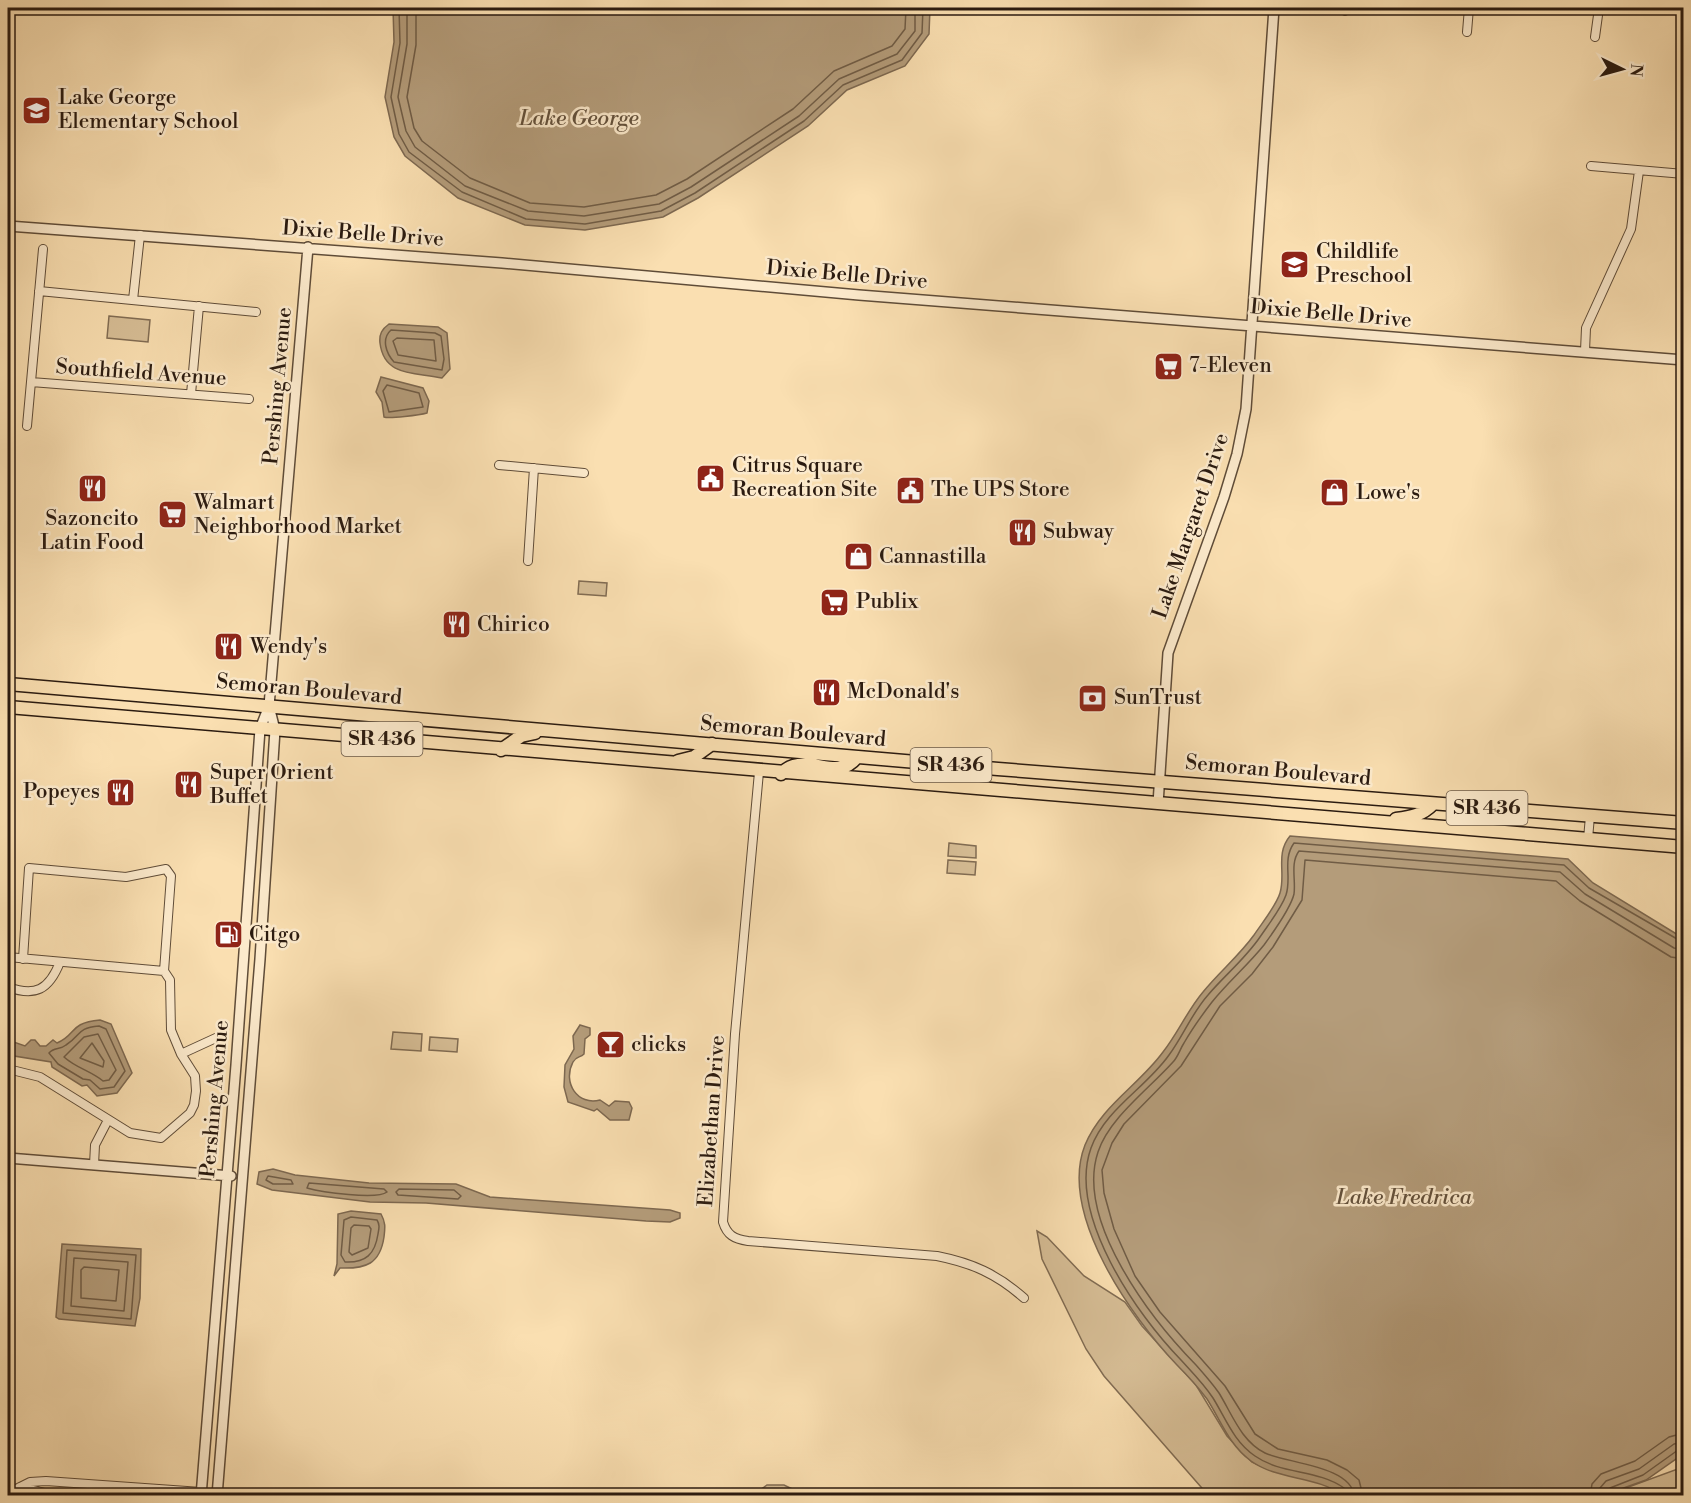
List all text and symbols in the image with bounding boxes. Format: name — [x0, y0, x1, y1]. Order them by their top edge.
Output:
north arrow — [1592, 39, 1652, 99]
text: N — [1625, 63, 1646, 78]
place label: Lake George Elementary School — [58, 85, 238, 135]
school or university icon: Lake George Elementary School — [21, 94, 53, 126]
water label: Lake George — [518, 105, 639, 132]
street label: Dixie Belle Drive — [281, 215, 445, 253]
place label: Childlife Preschool — [1316, 239, 1412, 289]
school or university icon: Childlife Preschool — [1279, 248, 1311, 280]
street label: Dixie Belle Drive — [765, 255, 929, 295]
street label: Dixie Belle Drive — [1249, 294, 1413, 334]
street label: Pershing Avenue — [258, 306, 298, 466]
supermarket icon: 7-Eleven — [1152, 350, 1184, 382]
place label: 7-Eleven — [1189, 353, 1272, 379]
street label: Southfield Avenue — [55, 354, 227, 392]
street label: Lake Margaret Drive — [1147, 430, 1235, 622]
place label: Citrus Square Recreation Site — [732, 453, 877, 503]
public building icon: Citrus Square Recreation Site — [695, 462, 727, 494]
restaurant icon: Sazoncito Latin Food — [76, 472, 108, 504]
public building icon: The UPS Store — [894, 474, 926, 506]
place label: The UPS Store — [931, 477, 1070, 503]
shop icon: Lowe's — [1319, 477, 1351, 509]
place label: Lowe's — [1356, 480, 1420, 506]
place label: Walmart Neighborhood Market — [193, 490, 403, 540]
supermarket icon: Walmart Neighborhood Market — [157, 499, 189, 531]
place label: Sazoncito Latin Food — [40, 506, 144, 556]
restaurant icon: Subway — [1006, 516, 1038, 548]
place label: Subway — [1043, 519, 1115, 545]
shop icon: Cannastilla — [842, 541, 874, 573]
place label: Cannastilla — [879, 544, 987, 570]
supermarket icon: Publix — [819, 586, 851, 618]
place label: Publix — [856, 589, 919, 615]
restaurant icon: Chirico — [440, 609, 472, 641]
place label: Chirico — [477, 612, 550, 638]
restaurant icon: Wendy's — [213, 631, 245, 663]
place label: Wendy's — [249, 634, 327, 660]
street label: Semoran Boulevard — [215, 669, 403, 711]
restaurant icon: McDonald's — [810, 676, 842, 708]
place label: McDonald's — [847, 679, 959, 705]
bank icon: SunTrust — [1077, 682, 1109, 714]
place label: SunTrust — [1114, 685, 1202, 711]
street label: Semoran Boulevard — [699, 711, 887, 753]
road number: SR 436 — [342, 722, 422, 756]
road number: SR 436 — [910, 748, 992, 782]
street label: Semoran Boulevard — [1184, 750, 1372, 792]
place label: Super Orient Buffet — [209, 760, 334, 810]
restaurant icon: Super Orient Buffet — [173, 769, 205, 801]
restaurant icon: Popeyes — [105, 776, 137, 808]
place label: Popeyes — [23, 779, 100, 805]
road number: SR 436 — [1446, 791, 1528, 825]
fuel station icon: Citgo — [212, 919, 244, 951]
place label: Citgo — [249, 922, 300, 948]
street label: Pershing Avenue — [195, 1019, 235, 1179]
bar icon: clicks — [594, 1029, 626, 1061]
place label: clicks — [631, 1032, 686, 1058]
street label: Elizabethan Drive — [693, 1034, 731, 1208]
water label: Lake Fredrica — [1335, 1184, 1473, 1211]

